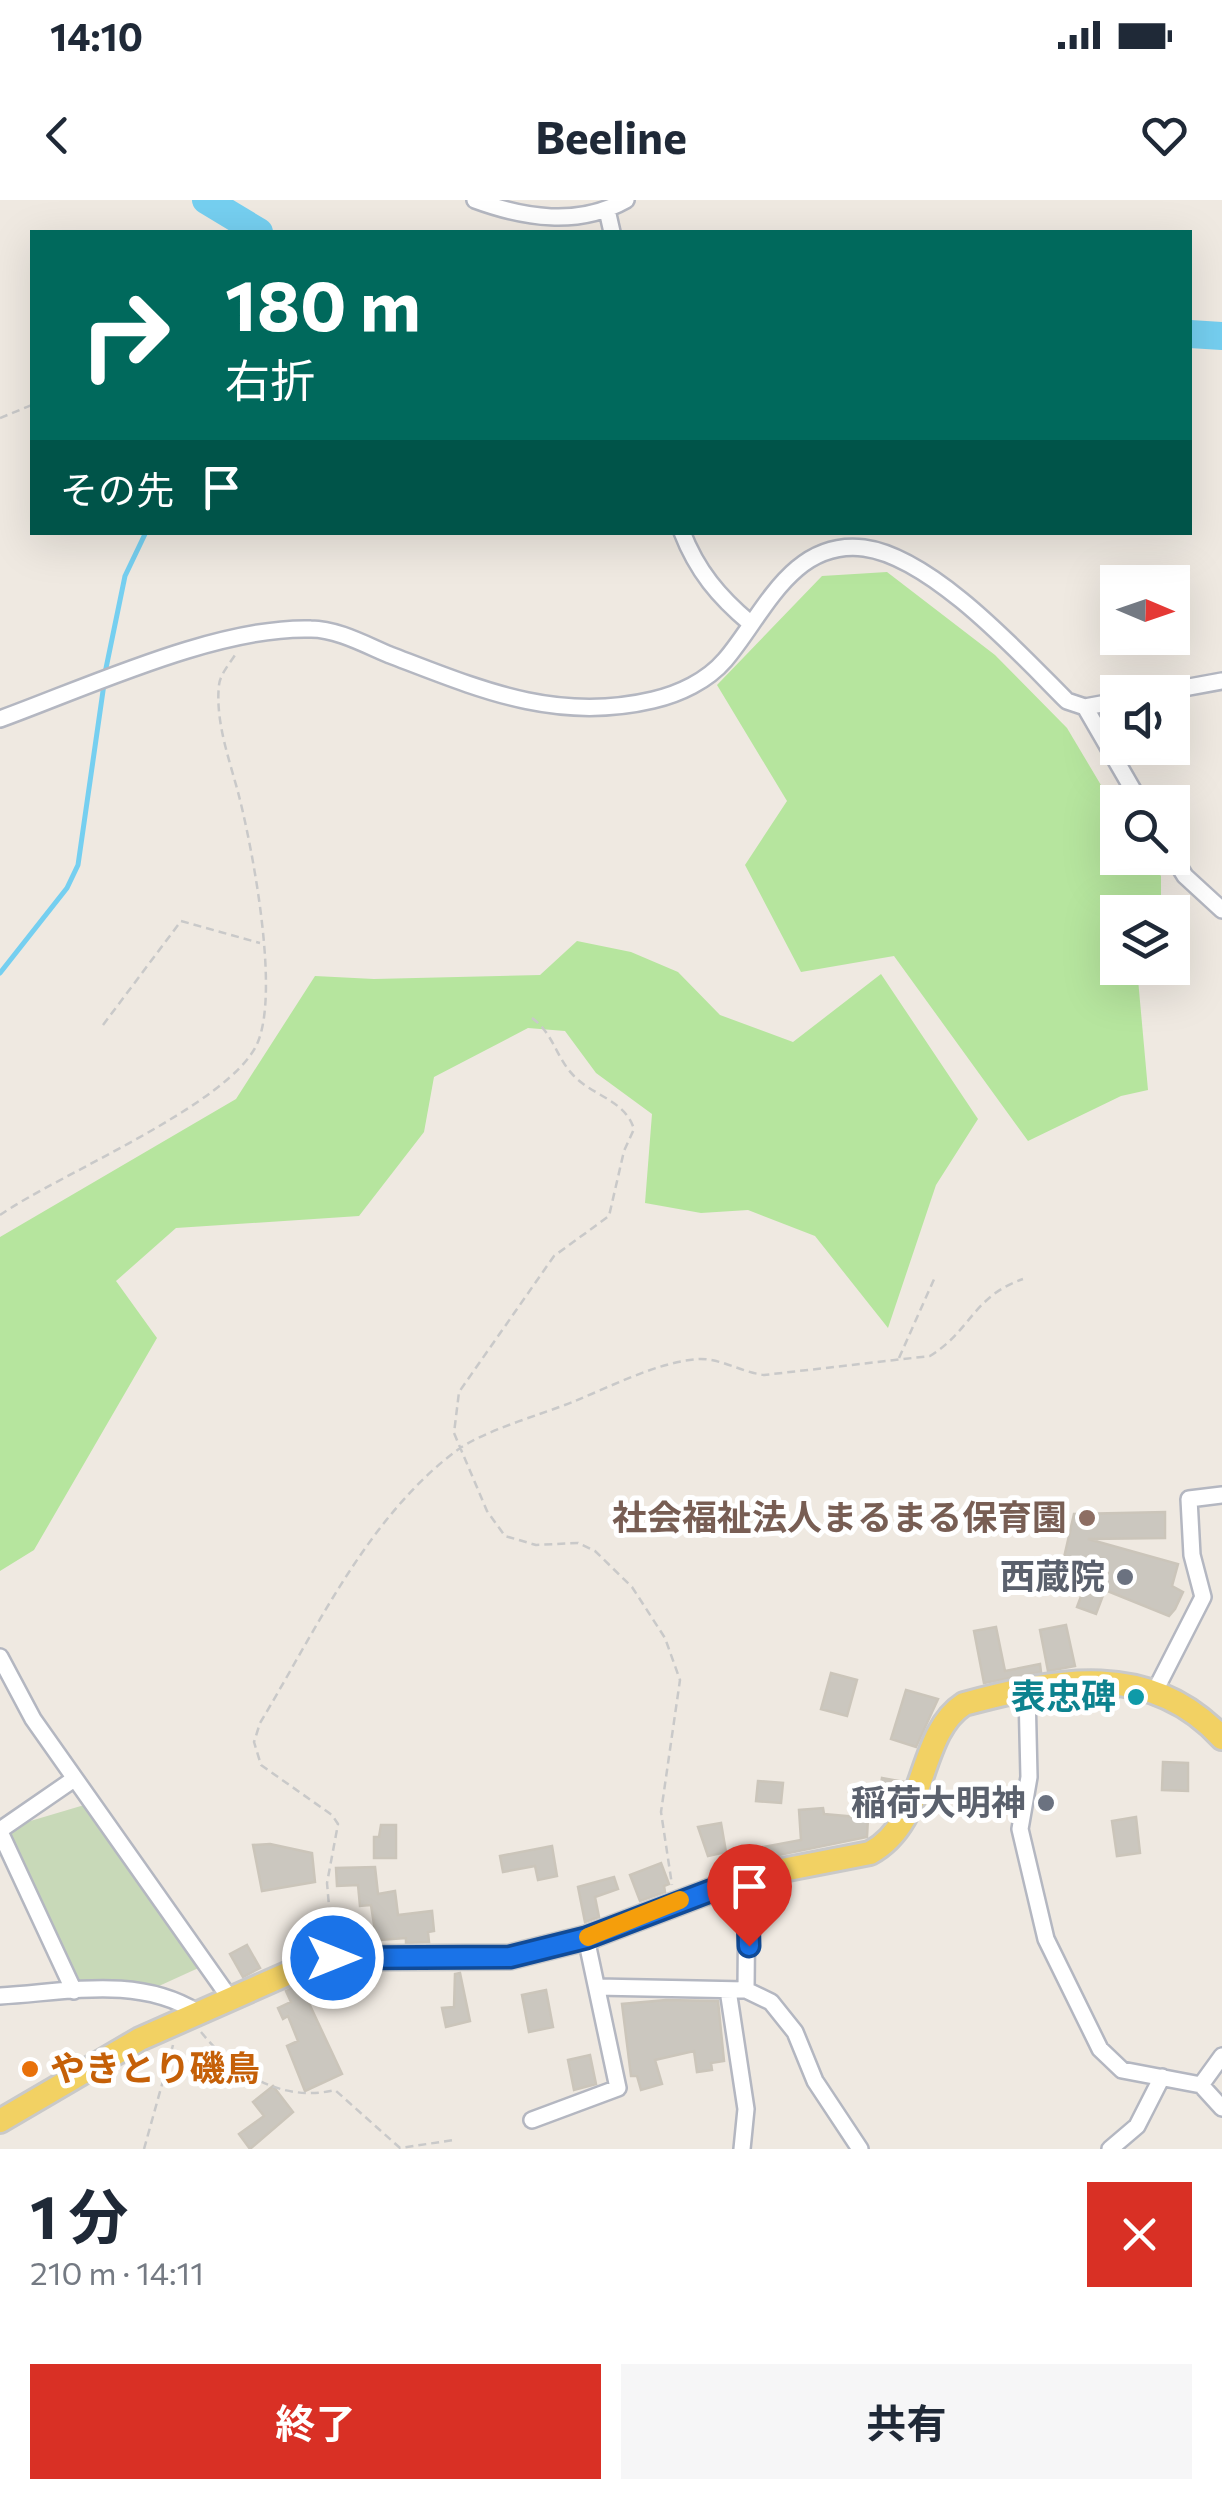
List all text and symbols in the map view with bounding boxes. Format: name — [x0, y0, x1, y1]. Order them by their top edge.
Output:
text: 14:10 — [50, 12, 143, 59]
icon: back — [30, 108, 85, 163]
text: Beeline — [535, 108, 687, 163]
icon: heart — [1137, 108, 1192, 163]
text: 180 m — [225, 260, 421, 345]
icon: right — [60, 270, 190, 400]
text: 右折 — [225, 351, 315, 406]
icon: arrive — [194, 460, 249, 515]
text: その先 — [60, 465, 174, 512]
north arrow — [1100, 565, 1190, 655]
map controls — [1100, 565, 1190, 985]
button: sound — [1100, 675, 1190, 765]
button: search — [1100, 785, 1190, 875]
button: layers — [1100, 895, 1190, 985]
place label: 社会福祉法人まるまる保育園 — [612, 1494, 1067, 1537]
marker: 社会福祉法人まるまる保育園 — [1076, 1507, 1098, 1529]
place label: 西蔵院 — [1000, 1553, 1105, 1596]
marker: 西蔵院 — [1114, 1566, 1136, 1588]
place label: 表忠碑 — [1011, 1673, 1116, 1716]
marker: 表忠碑 — [1125, 1686, 1147, 1708]
place label: 稲荷大明神 — [851, 1779, 1026, 1822]
marker: 稲荷大明神 — [1035, 1792, 1057, 1814]
pin — [707, 1844, 792, 1947]
icon: arrive — [722, 1859, 777, 1914]
position arrow — [281, 1906, 385, 2010]
place label: やきとり磯鳥 — [50, 2045, 260, 2088]
marker: やきとり磯鳥 — [19, 2058, 41, 2080]
text: 1 分 — [30, 2178, 129, 2251]
button: close — [1087, 2182, 1192, 2287]
text: 210 m · 14:11 — [30, 2252, 204, 2292]
button: 終了 — [30, 2364, 601, 2479]
button: 共有 — [621, 2364, 1192, 2479]

